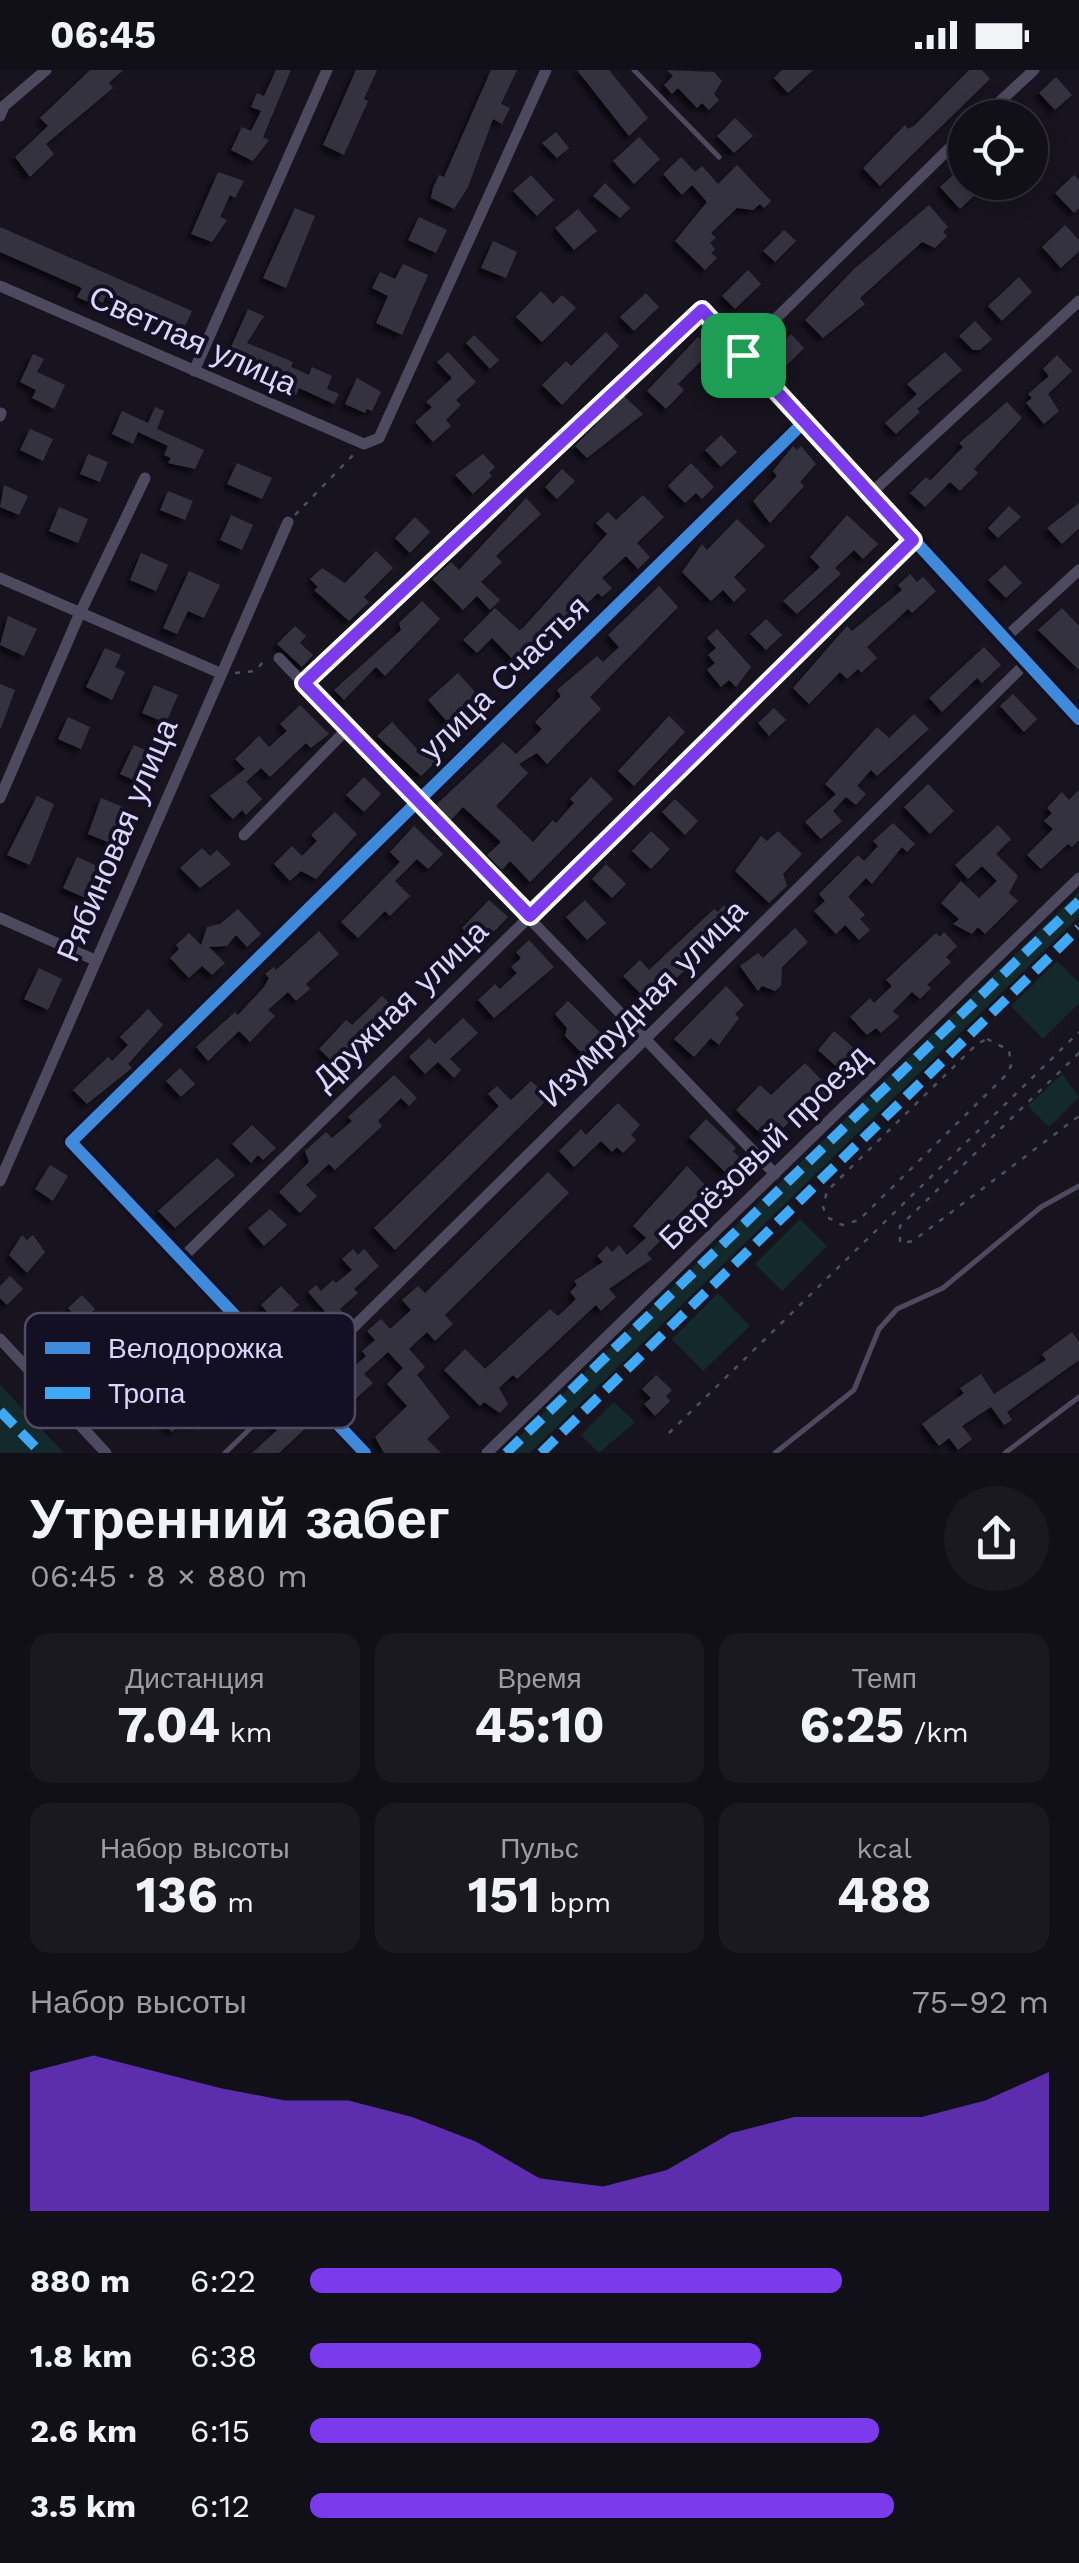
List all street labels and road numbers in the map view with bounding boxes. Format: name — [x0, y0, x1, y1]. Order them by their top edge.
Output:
street label: Светлая улица — [83, 277, 303, 403]
street label: улица Счастья — [411, 588, 597, 768]
street label: Рябиновая улица — [49, 713, 185, 967]
street label: Изумрудная улица — [531, 891, 755, 1115]
street label: Дружная улица — [305, 912, 496, 1098]
street label: Берёзовый проезд — [651, 1037, 877, 1257]

